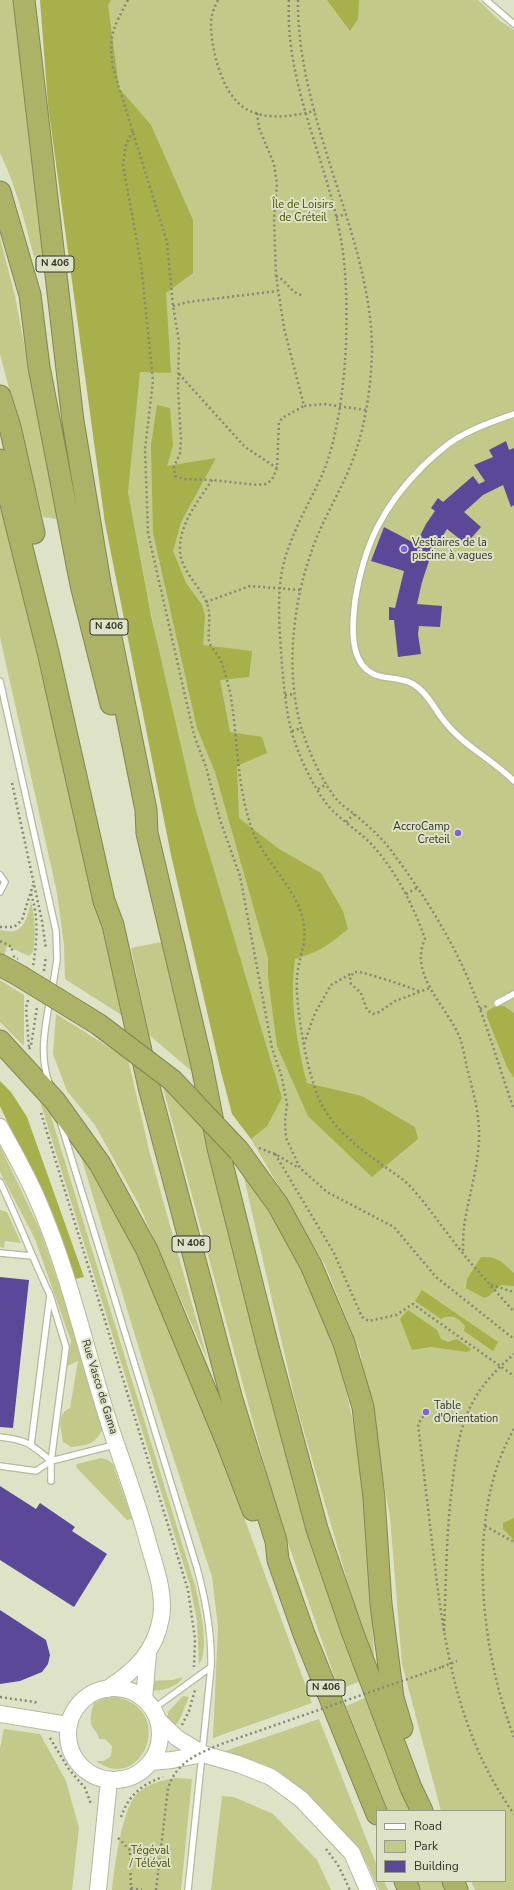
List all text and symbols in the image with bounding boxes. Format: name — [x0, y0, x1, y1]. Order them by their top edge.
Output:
park label: Île de Loisirs de Créteil — [272, 198, 334, 224]
road number: N 406 — [36, 256, 74, 272]
place label: Vestiaires de la piscine à vagues — [412, 536, 493, 562]
marker: Vestiaires de la piscine à vagues — [399, 544, 409, 554]
road number: N 406 — [90, 619, 128, 635]
place label: AccroCamp Creteil — [393, 820, 450, 846]
marker: AccroCamp Creteil — [453, 828, 463, 838]
road number: N 406 — [172, 1236, 210, 1252]
street label: Rue Vasco de Gama — [78, 1338, 120, 1436]
place label: Table d'Orientation — [434, 1399, 498, 1425]
marker: Table d'Orientation — [421, 1407, 431, 1417]
road number: N 406 — [307, 1680, 345, 1696]
legend — [376, 1810, 506, 1882]
text: Road — [414, 1818, 442, 1834]
text: Park — [414, 1838, 438, 1854]
park label: Tégéval / Téléval — [129, 1844, 171, 1870]
text: Building — [414, 1858, 459, 1874]

